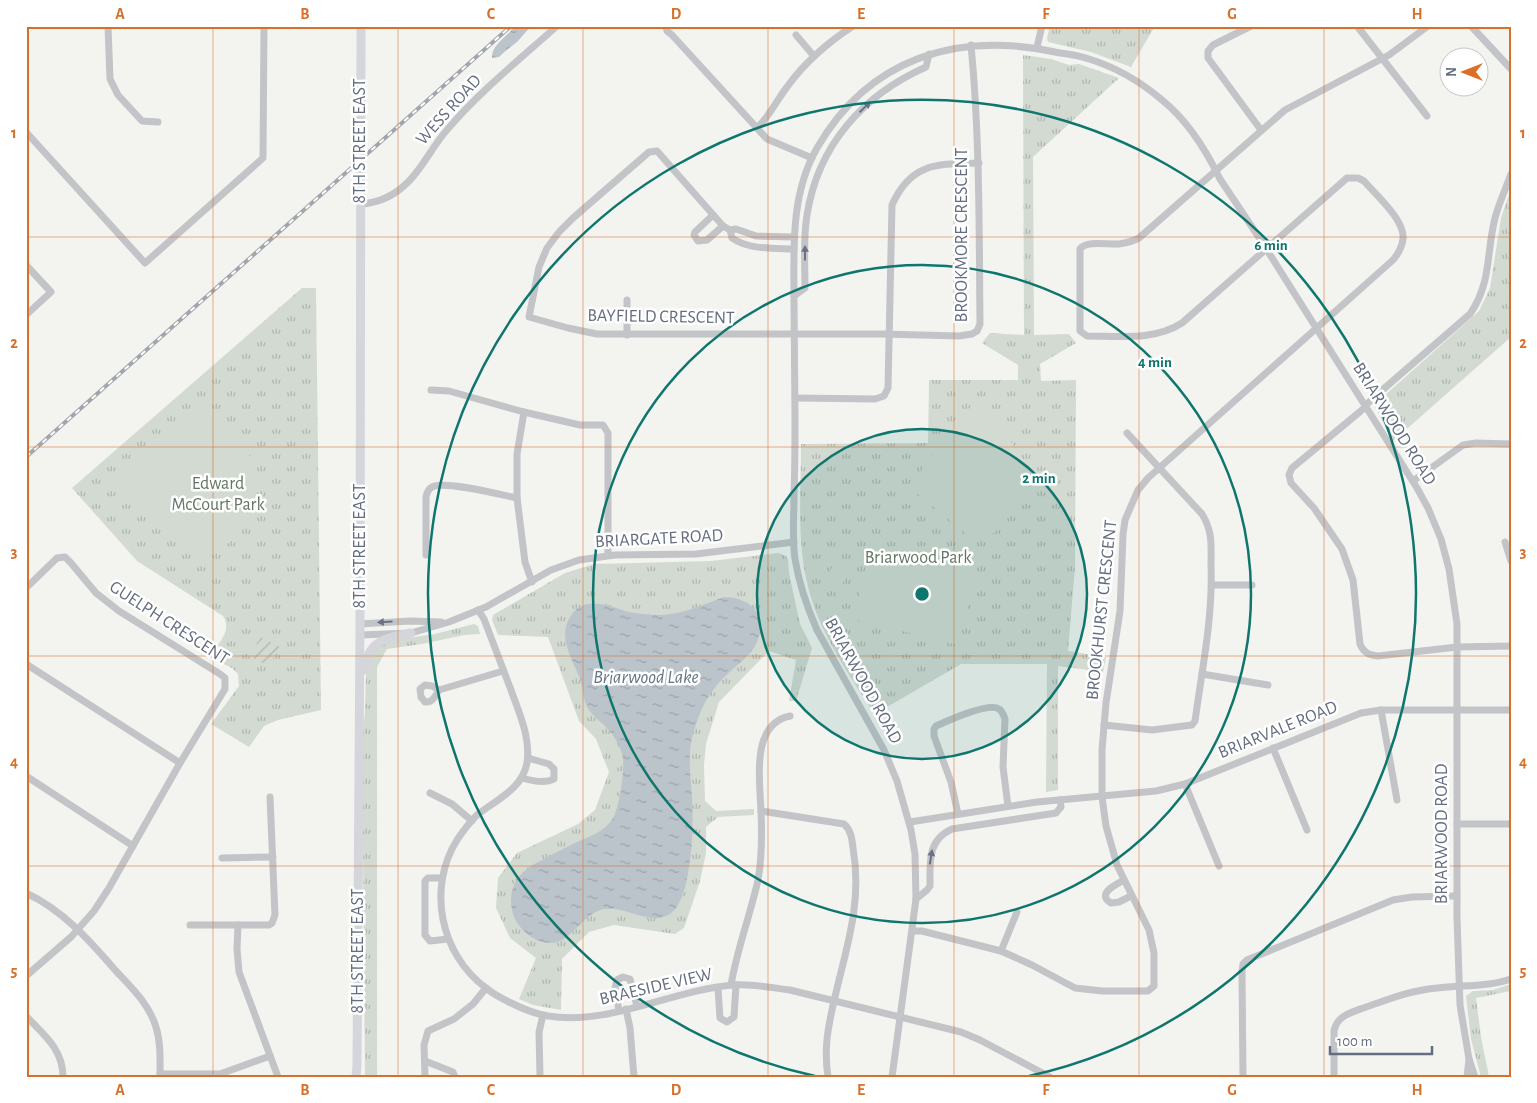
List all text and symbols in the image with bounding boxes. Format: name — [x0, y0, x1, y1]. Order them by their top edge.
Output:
text: A — [115, 6, 125, 22]
text: B — [300, 6, 310, 22]
text: C — [487, 6, 496, 22]
text: D — [671, 6, 682, 22]
text: E — [857, 6, 865, 22]
text: F — [1042, 6, 1050, 22]
text: G — [1227, 6, 1237, 22]
text: H — [1411, 6, 1423, 22]
north arrow — [1440, 48, 1490, 98]
text: N — [1445, 67, 1459, 77]
street label: WESS ROAD — [413, 71, 485, 149]
street label: 8TH STREET EAST — [351, 78, 369, 203]
one-way arrow — [858, 101, 870, 113]
text: 1 — [11, 125, 17, 141]
text: 1 — [1520, 125, 1526, 141]
street label: BROOKMORE CRESCENT — [953, 147, 971, 322]
text: 6 min — [1254, 238, 1288, 253]
one-way arrow — [801, 244, 809, 260]
street label: BAYFIELD CRESCENT — [587, 307, 735, 327]
text: 2 — [10, 335, 18, 351]
text: 2 — [1519, 335, 1527, 351]
text: 4 min — [1138, 355, 1172, 370]
street label: BRIARWOOD ROAD — [1349, 360, 1439, 488]
text: 2 min — [1022, 471, 1056, 486]
park label: Edward McCourt Park — [171, 475, 265, 514]
street label: 8TH STREET EAST — [351, 483, 369, 608]
street label: BROOKHURST CRESCENT — [1084, 519, 1120, 701]
street label: BRIARGATE ROAD — [594, 527, 724, 551]
text: 3 — [11, 544, 18, 560]
text: 3 — [1520, 544, 1527, 560]
park label: Briarwood Park — [865, 549, 972, 567]
street label: GUELPH CRESCENT — [106, 578, 232, 668]
centre of rings — [913, 585, 931, 603]
street label: BRIARWOOD ROAD — [821, 615, 905, 747]
one-way arrow — [377, 619, 393, 627]
water label: Briarwood Lake — [593, 668, 699, 687]
street label: BRIARVALE ROAD — [1216, 698, 1340, 762]
text: 4 — [10, 754, 18, 770]
text: 4 — [1519, 754, 1527, 770]
street label: BRIARWOOD ROAD — [1433, 764, 1451, 904]
one-way arrow — [928, 848, 936, 864]
street label: 8TH STREET EAST — [349, 888, 367, 1013]
text: 5 — [11, 963, 18, 979]
text: 5 — [1520, 963, 1527, 979]
street label: BRAESIDE VIEW — [598, 965, 714, 1009]
scale bar — [1330, 1023, 1432, 1055]
text: 100 m — [1337, 1034, 1372, 1049]
text: A — [115, 1082, 125, 1098]
text: B — [300, 1082, 310, 1098]
text: C — [487, 1082, 496, 1098]
text: D — [671, 1082, 682, 1098]
text: E — [857, 1082, 865, 1098]
text: F — [1042, 1082, 1050, 1098]
text: G — [1227, 1082, 1237, 1098]
text: H — [1411, 1082, 1423, 1098]

